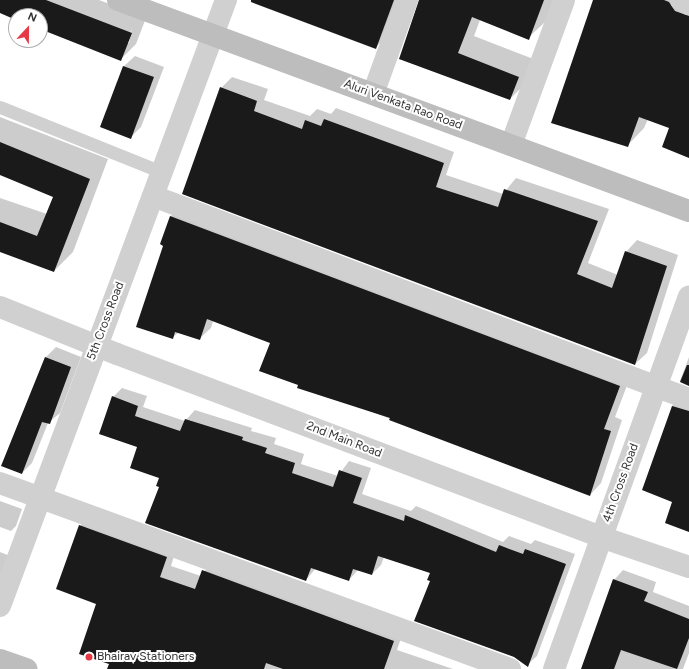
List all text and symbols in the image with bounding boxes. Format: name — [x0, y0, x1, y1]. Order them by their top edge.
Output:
north arrow — [8, 8, 48, 48]
text: N — [26, 10, 39, 25]
street label: Aluri Venkata Rao Road — [342, 77, 464, 133]
street label: 5th Cross Road — [84, 280, 128, 362]
street label: 2nd Main Road — [304, 419, 384, 461]
street label: 4th Cross Road — [600, 442, 642, 524]
place label: Bhairav Stationers — [97, 650, 194, 664]
marker: Bhairav Stationers — [84, 652, 94, 662]

